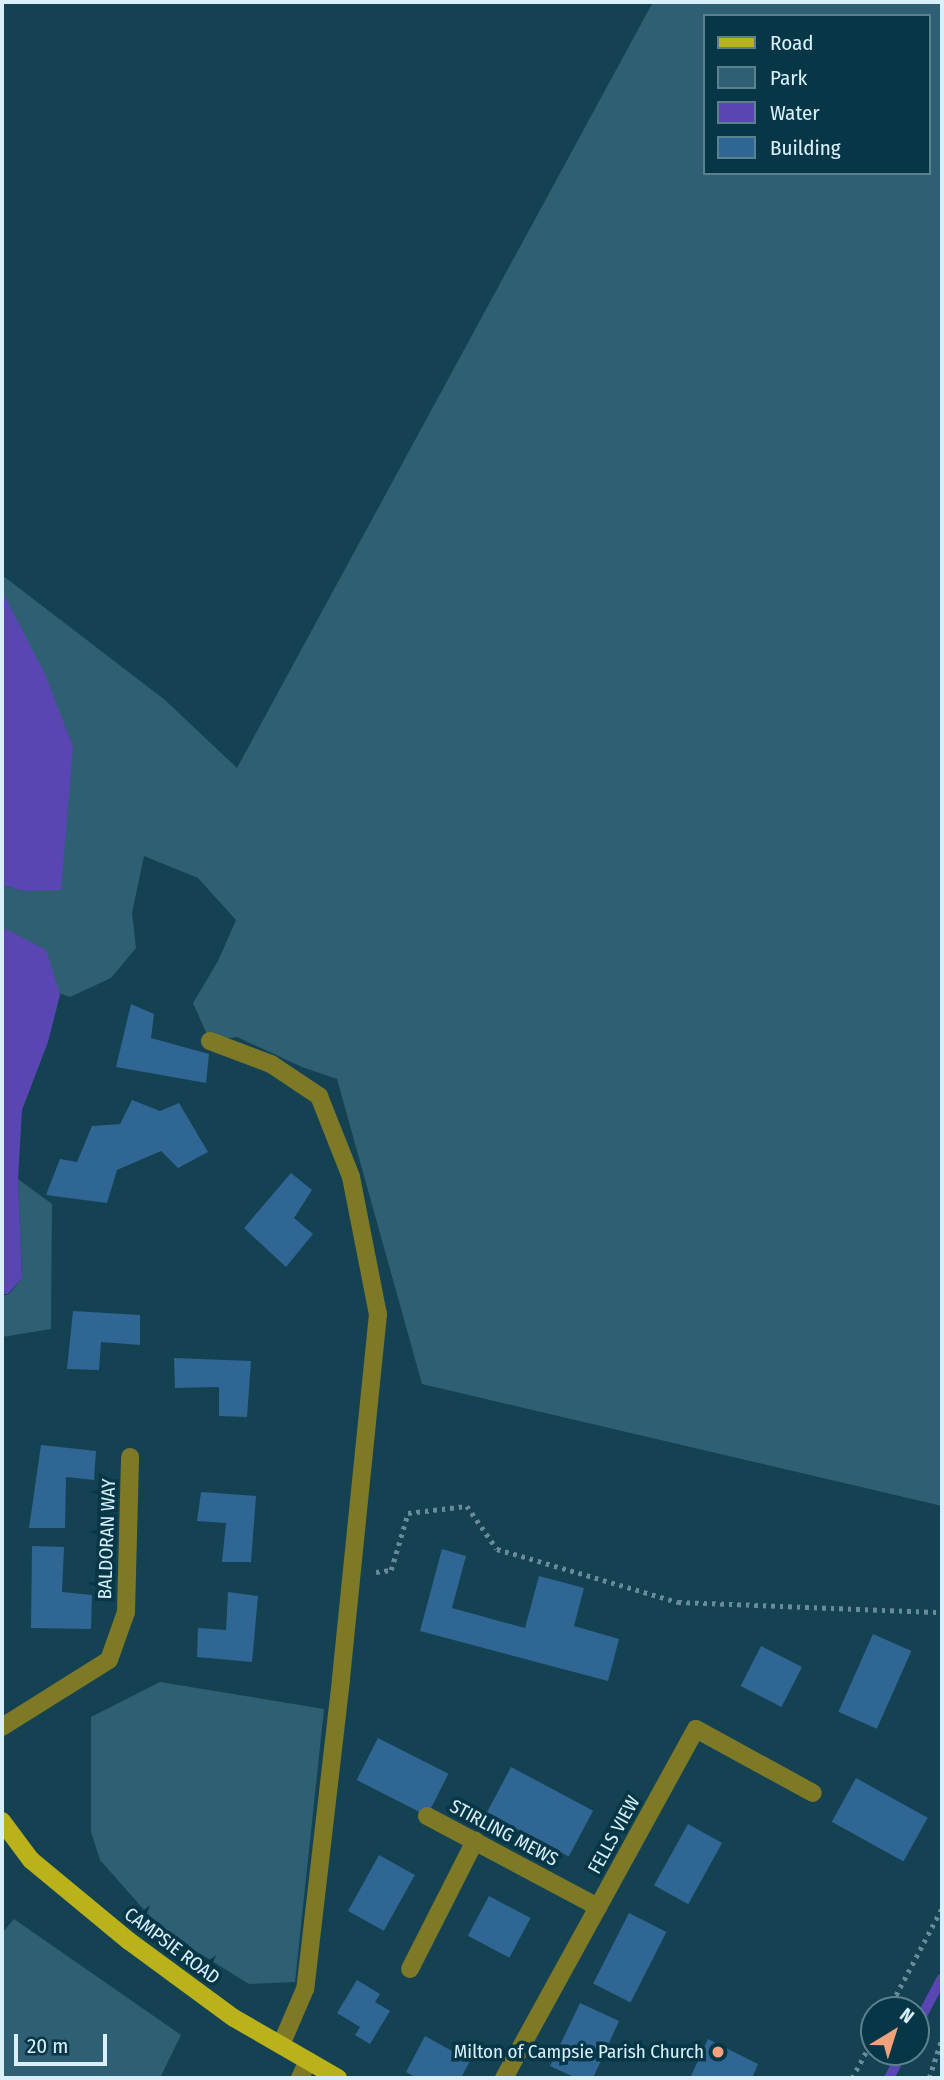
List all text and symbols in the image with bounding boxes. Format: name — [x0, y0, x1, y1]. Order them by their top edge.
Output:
legend — [702, 14, 930, 175]
text: Road — [770, 30, 814, 56]
text: Park — [770, 65, 807, 91]
text: Water — [770, 100, 820, 126]
text: Building — [770, 135, 841, 161]
street label: BALDORAN WAY — [93, 1478, 121, 1600]
street label: FELLS VIEW — [583, 1792, 645, 1878]
street label: STIRLING MEWS — [446, 1795, 562, 1871]
street label: CAMPSIE ROAD — [120, 1903, 224, 1989]
north arrow — [860, 1996, 930, 2066]
text: N — [895, 2003, 919, 2028]
scale bar — [18, 2021, 110, 2064]
text: 20 m — [27, 2033, 68, 2059]
place label: Milton of Campsie Parish Church — [454, 2041, 704, 2063]
marker: Milton of Campsie Parish Church — [710, 2044, 726, 2060]

